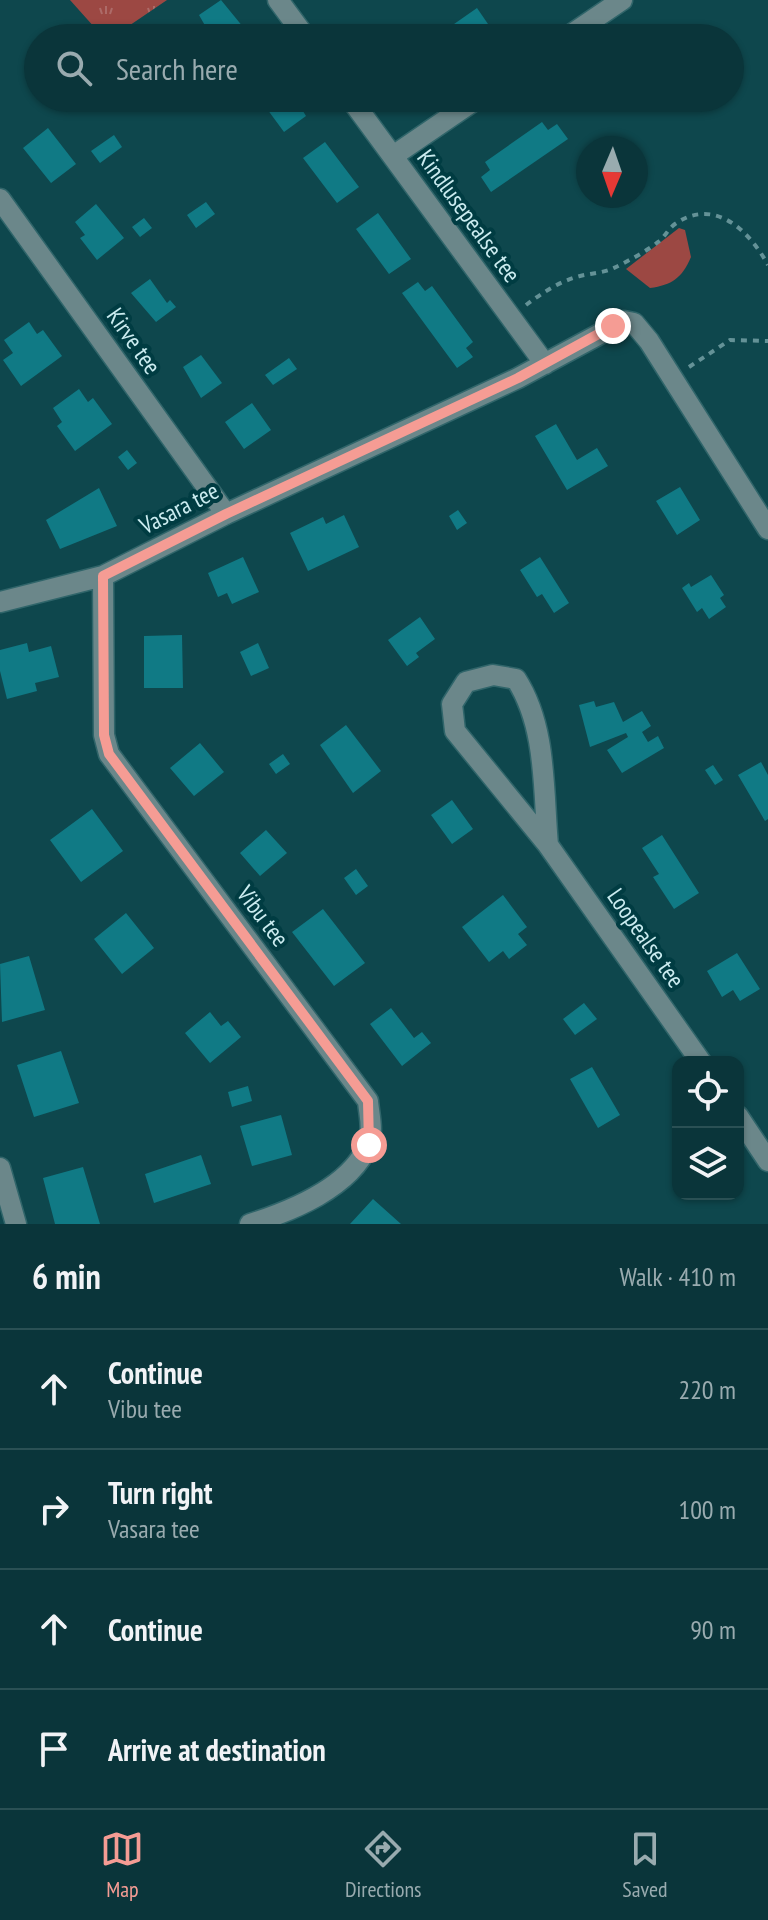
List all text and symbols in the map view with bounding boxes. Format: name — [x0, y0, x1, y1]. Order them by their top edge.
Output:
search box — [24, 24, 744, 112]
icon: search — [52, 46, 96, 90]
text: Search here — [116, 49, 238, 88]
north arrow — [576, 136, 648, 208]
street label: Kindlusepealse tee — [410, 144, 528, 288]
street label: Kirve tee — [100, 302, 168, 380]
route end — [595, 308, 631, 344]
street label: Vasara tee — [133, 475, 224, 542]
street label: Vibu tee — [229, 879, 296, 953]
street label: Loopealse tee — [601, 882, 691, 994]
map controls — [672, 1056, 744, 1200]
button: locate — [672, 1056, 744, 1128]
route start — [351, 1127, 387, 1163]
button: layers — [672, 1128, 744, 1200]
text: 6 min — [32, 1254, 101, 1298]
text: Walk · 410 m — [619, 1260, 736, 1293]
text: Continue — [108, 1353, 203, 1392]
icon: ahead — [32, 1367, 76, 1411]
text: 220 m — [678, 1373, 736, 1406]
text: Vibu tee — [108, 1392, 182, 1425]
text: Turn right — [108, 1473, 212, 1512]
icon: right — [32, 1487, 76, 1531]
text: 100 m — [678, 1493, 736, 1526]
text: Vasara tee — [108, 1512, 200, 1545]
icon: ahead — [32, 1607, 76, 1651]
text: Continue — [108, 1610, 203, 1649]
text: 90 m — [690, 1613, 736, 1646]
icon: arrive — [32, 1727, 76, 1771]
text: Arrive at destination — [108, 1730, 326, 1769]
tab: Map — [100, 1827, 144, 1903]
tab: Directions — [345, 1827, 422, 1903]
tab: Saved — [622, 1827, 668, 1903]

